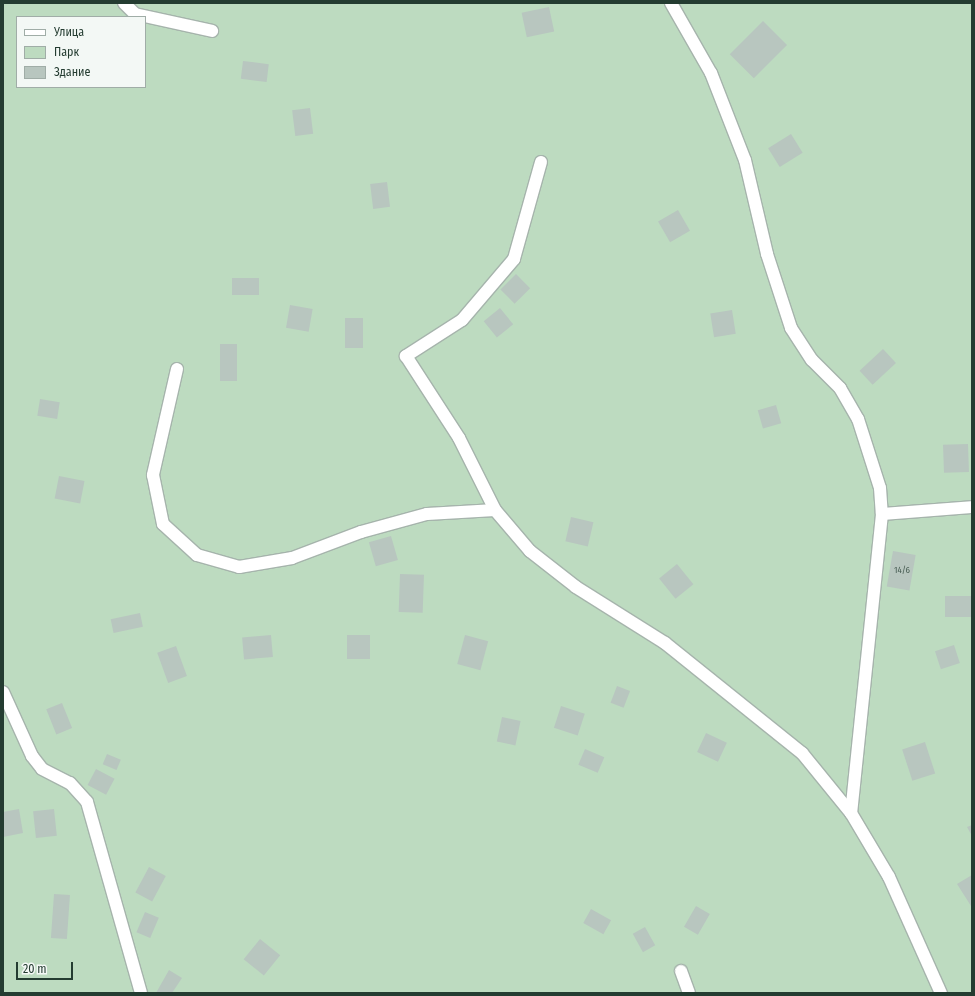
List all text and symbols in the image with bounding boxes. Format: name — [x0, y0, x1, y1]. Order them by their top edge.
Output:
legend — [16, 16, 146, 88]
text: Улица — [54, 25, 84, 39]
text: Парк — [54, 45, 79, 59]
text: Здание — [54, 65, 90, 79]
house number: 14/6 — [894, 565, 910, 575]
scale bar — [18, 954, 75, 980]
text: 20 m — [23, 962, 47, 976]

